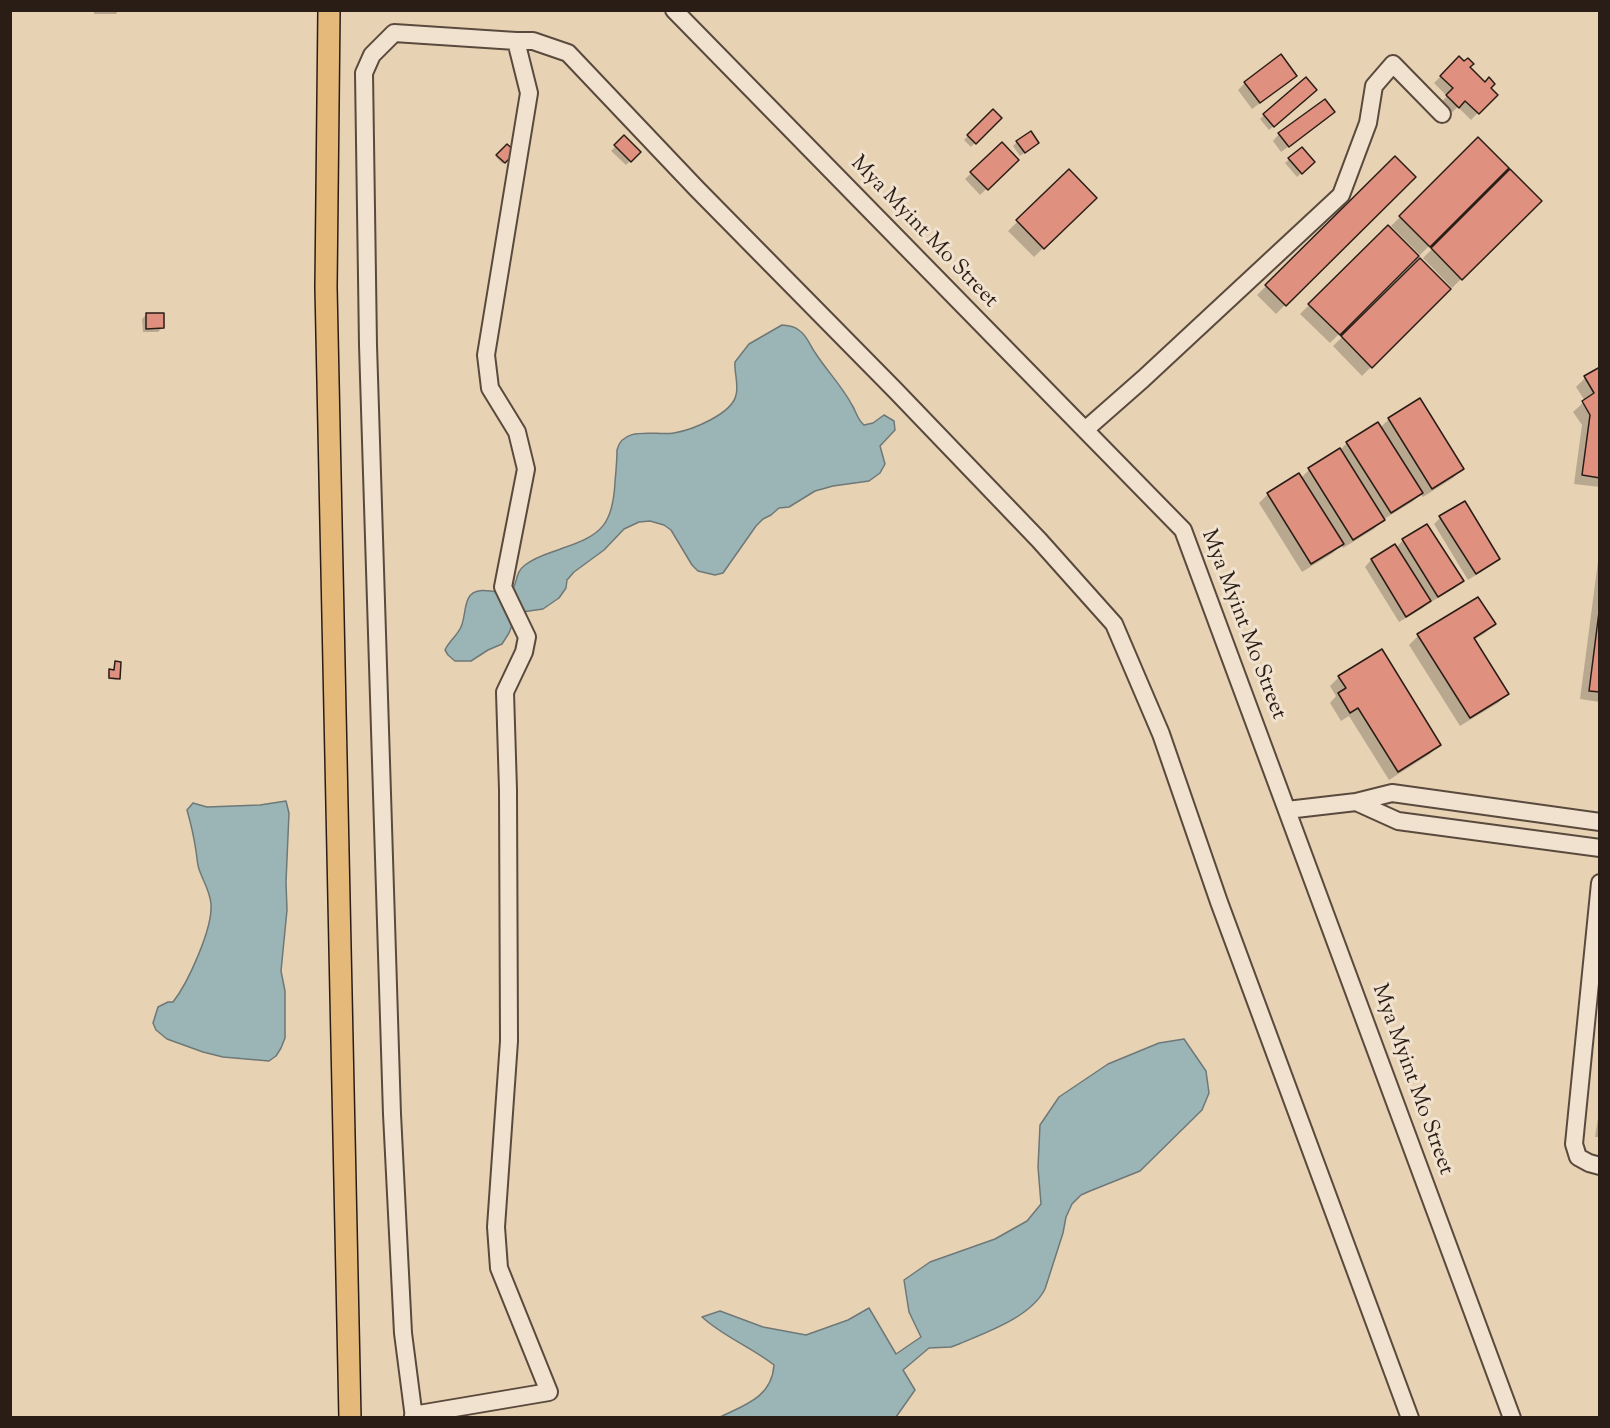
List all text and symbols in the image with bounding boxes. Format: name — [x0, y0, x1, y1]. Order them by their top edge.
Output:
street label: Mya Myint Mo Street — [844, 151, 1002, 315]
street label: Mya Myint Mo Street — [1194, 526, 1290, 724]
street label: Mya Myint Mo Street — [1364, 981, 1458, 1179]

